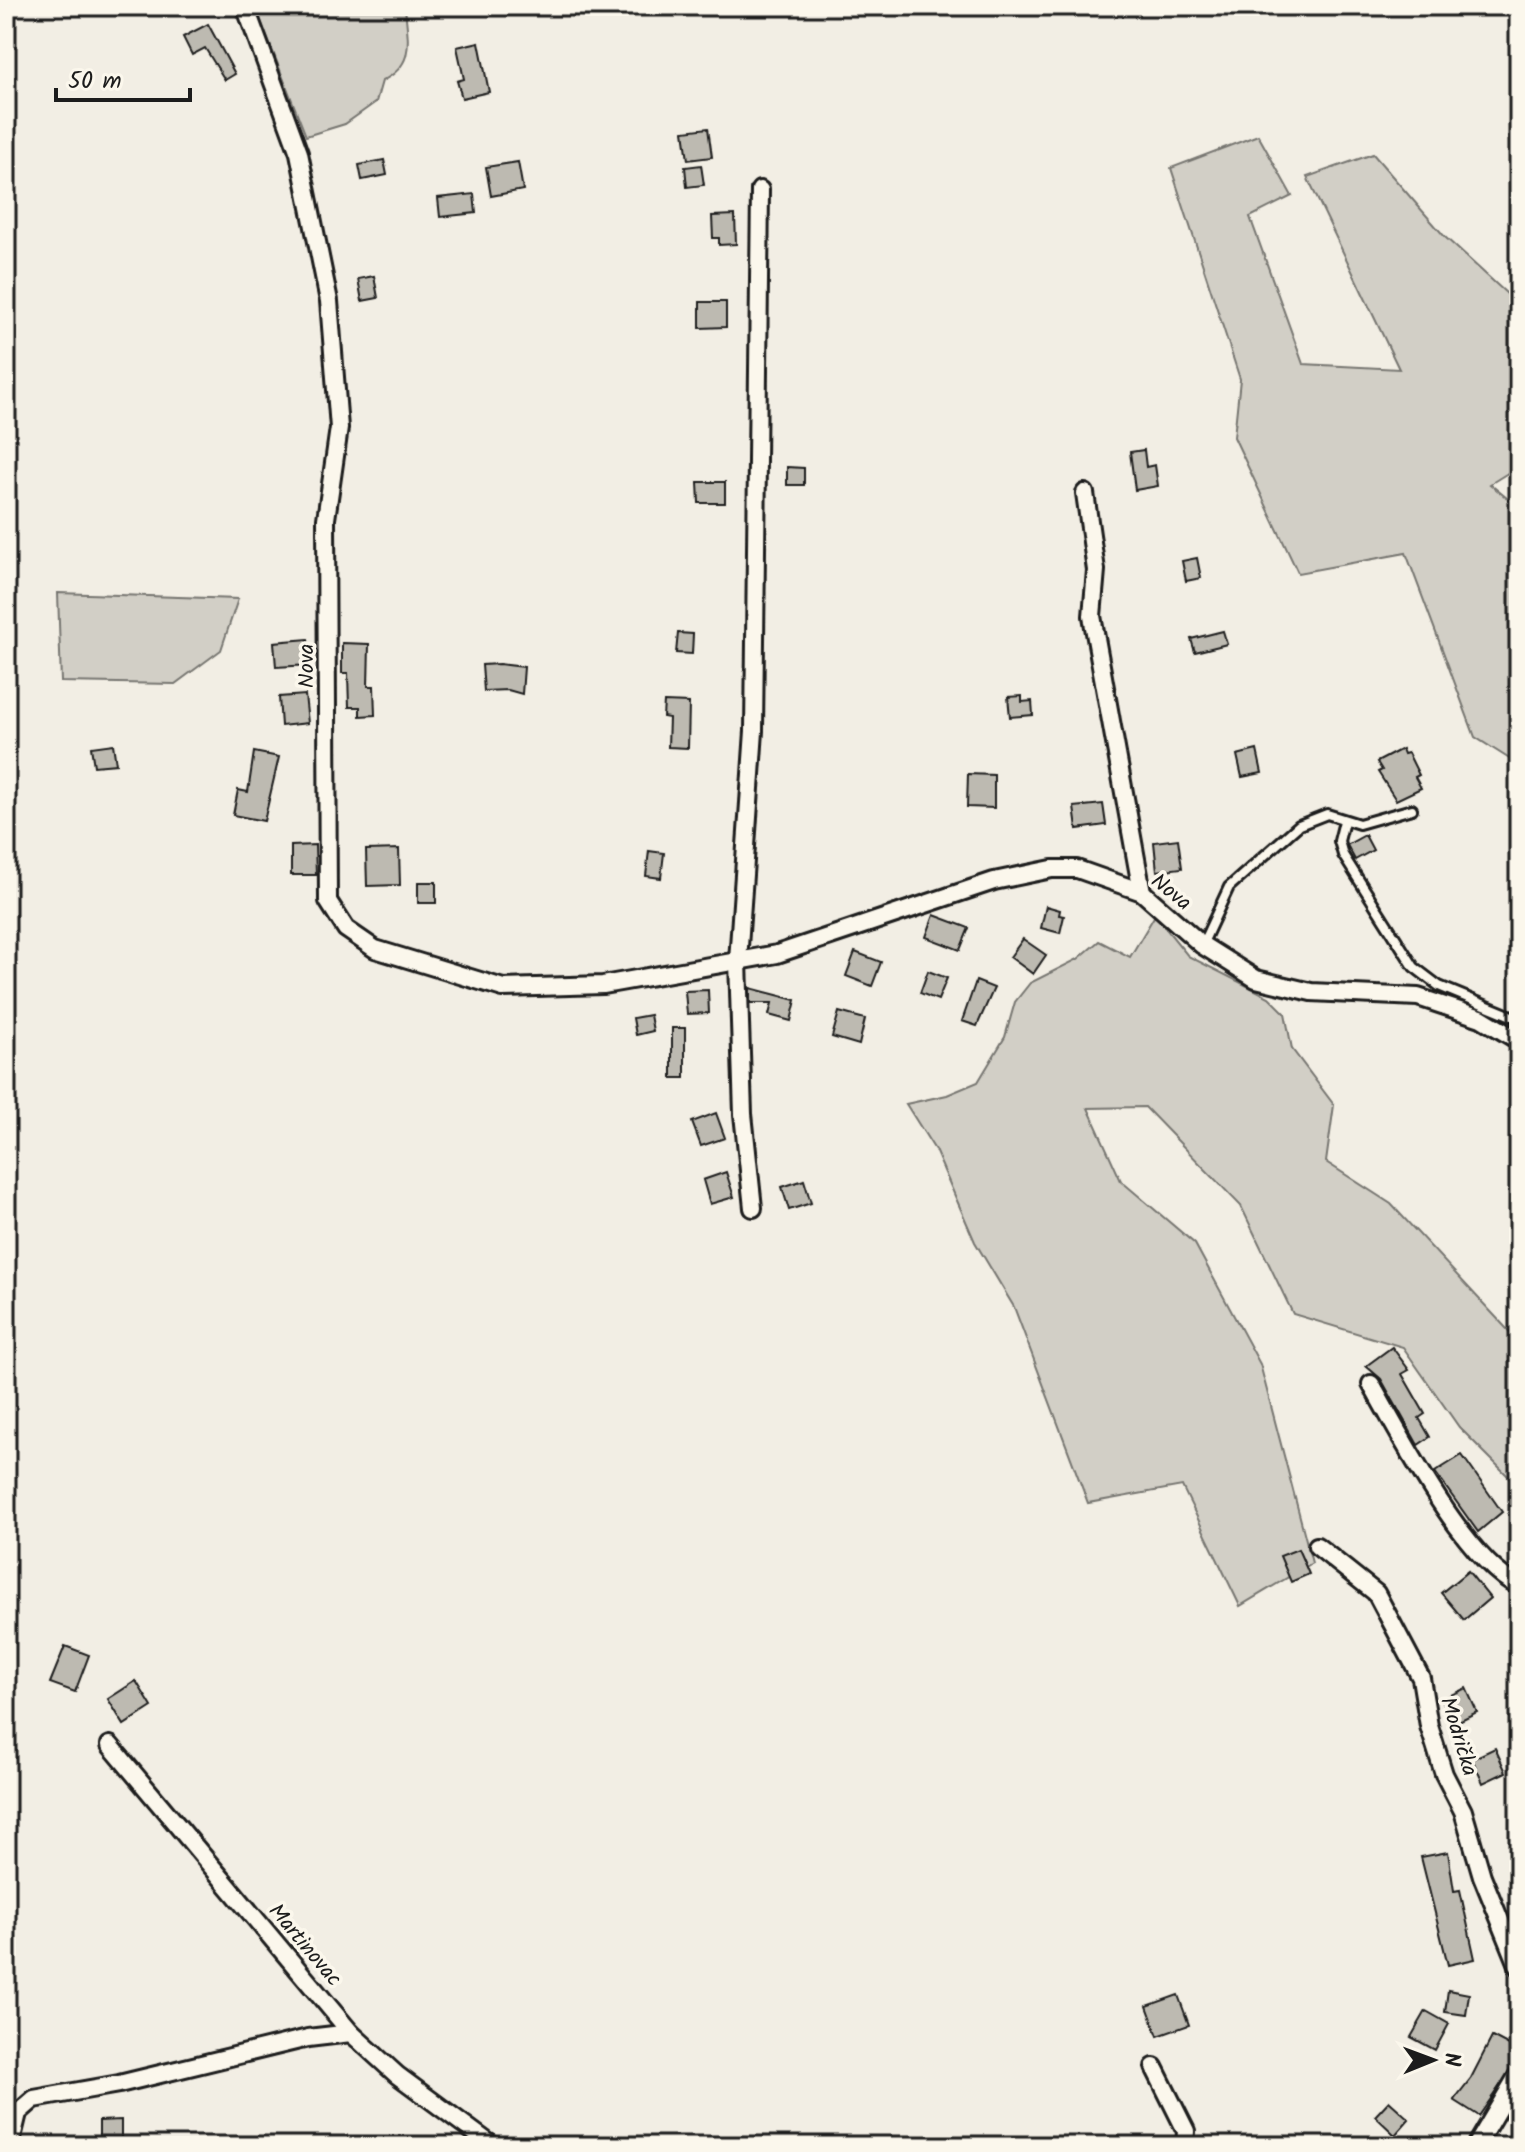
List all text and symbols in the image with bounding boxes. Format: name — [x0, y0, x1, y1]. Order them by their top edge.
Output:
scale bar — [56, 52, 190, 102]
text: 50 m — [68, 62, 122, 101]
street label: Nova — [290, 644, 325, 688]
street label: Nova — [1142, 865, 1199, 921]
street label: Modrička — [1429, 1693, 1486, 1781]
street label: Martinovac — [259, 1896, 350, 1995]
north arrow — [1393, 2020, 1473, 2100]
text: N — [1433, 2052, 1468, 2067]

